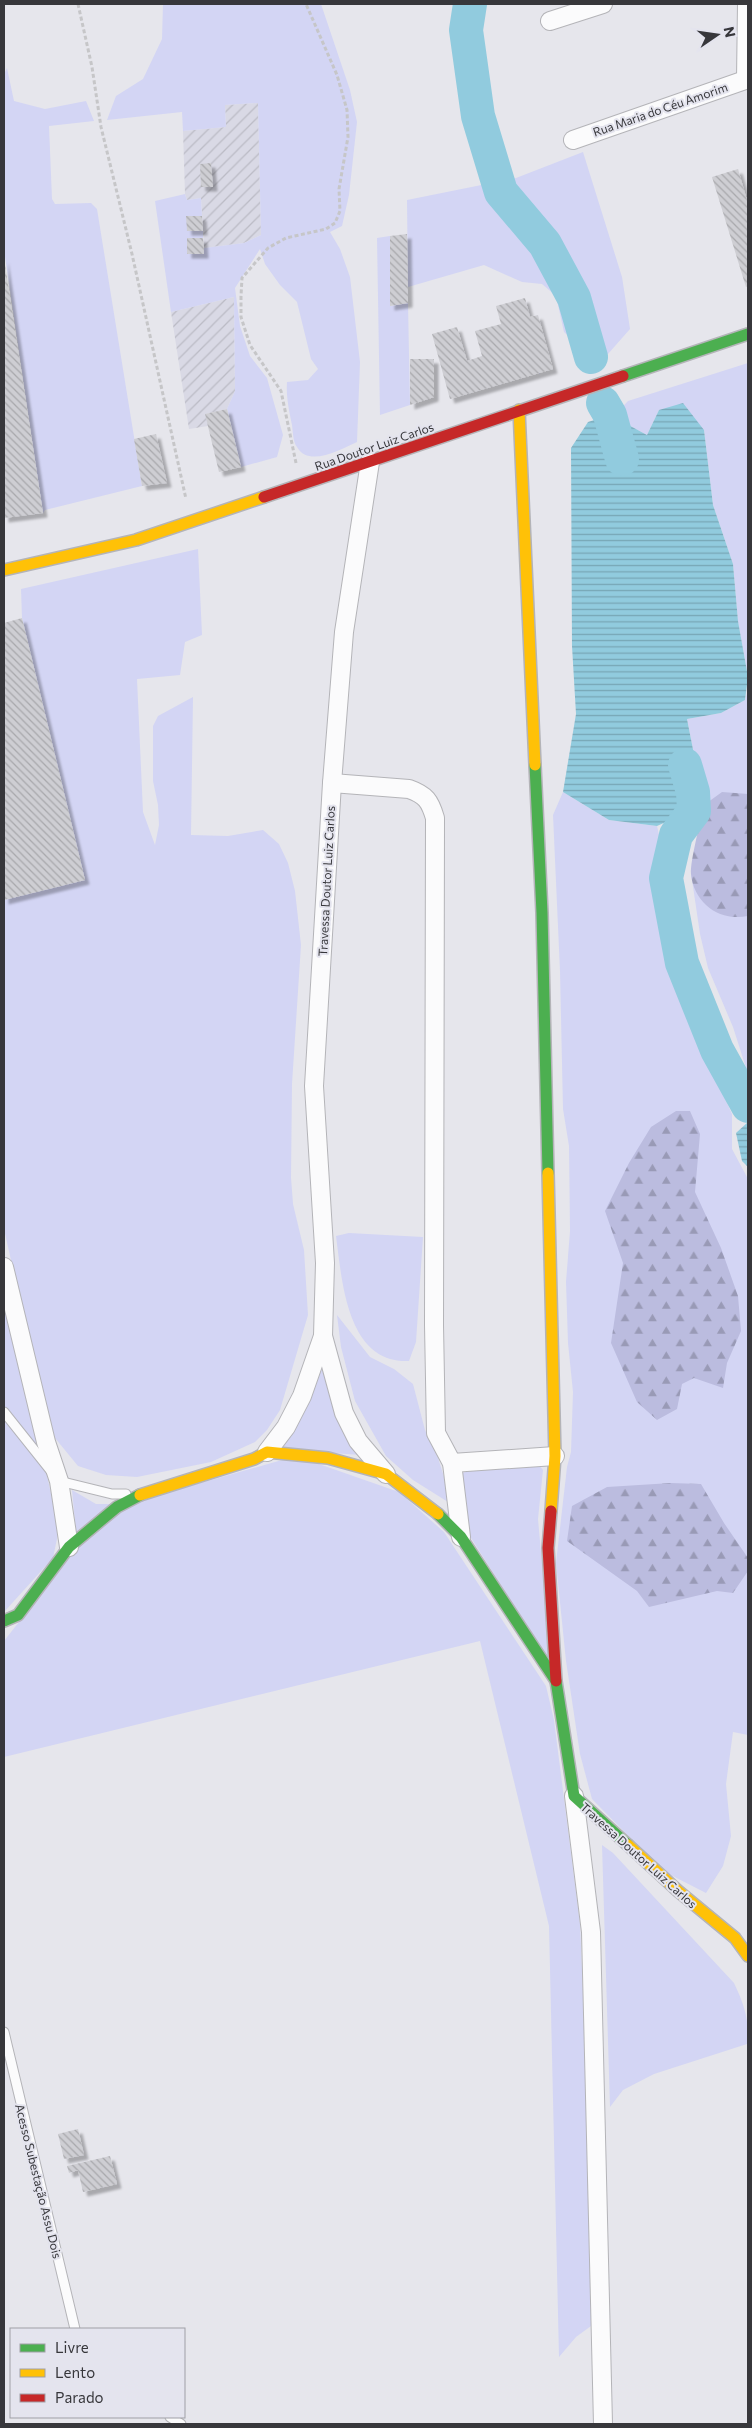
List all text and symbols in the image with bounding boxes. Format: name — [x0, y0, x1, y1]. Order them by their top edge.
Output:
north arrow — [692, 10, 742, 60]
text: N — [721, 25, 740, 39]
street label: Rua Maria do Céu Amorim — [591, 79, 729, 139]
street label: Rua Doutor Luiz Carlos — [313, 419, 435, 473]
street label: Travessa Doutor Luiz Carlos — [315, 805, 337, 957]
street label: Travessa Doutor Luiz Carlos — [578, 1799, 700, 1911]
street label: Acesso Subestação Assu Dois — [13, 2102, 65, 2260]
legend — [10, 2328, 185, 2418]
text: Livre — [55, 2338, 89, 2356]
text: Lento — [55, 2363, 95, 2381]
text: Parado — [55, 2388, 104, 2406]

